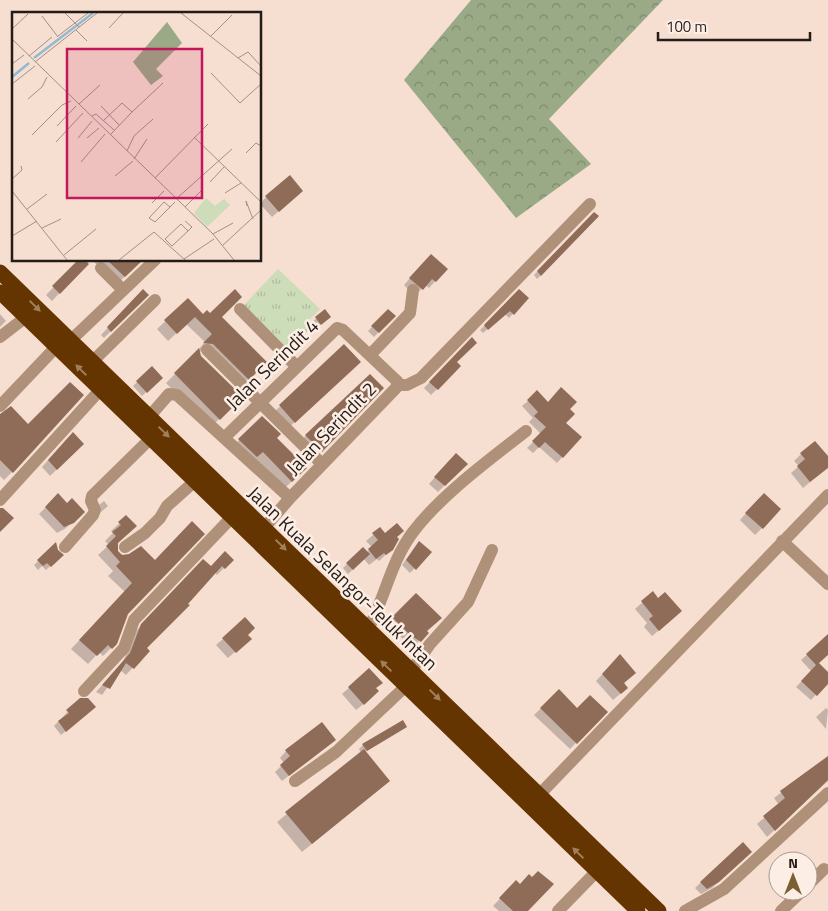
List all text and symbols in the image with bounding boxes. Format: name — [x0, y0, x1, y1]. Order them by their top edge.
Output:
scale bar — [658, 10, 810, 42]
inset map — [12, 12, 261, 261]
text: 100 m — [666, 15, 707, 38]
one-way arrow — [29, 300, 41, 312]
street label: Jalan Serindit 4 — [218, 312, 325, 416]
one-way arrow — [75, 364, 87, 376]
street label: Jalan Serindit 2 — [279, 374, 383, 481]
one-way arrow — [158, 426, 170, 438]
street label: Jalan Kuala Selangor-Teluk Intan — [242, 479, 445, 677]
one-way arrow — [275, 539, 287, 551]
one-way arrow — [380, 660, 392, 672]
one-way arrow — [429, 688, 441, 700]
one-way arrow — [572, 847, 584, 859]
north arrow — [768, 851, 818, 901]
text: N — [788, 852, 798, 873]

